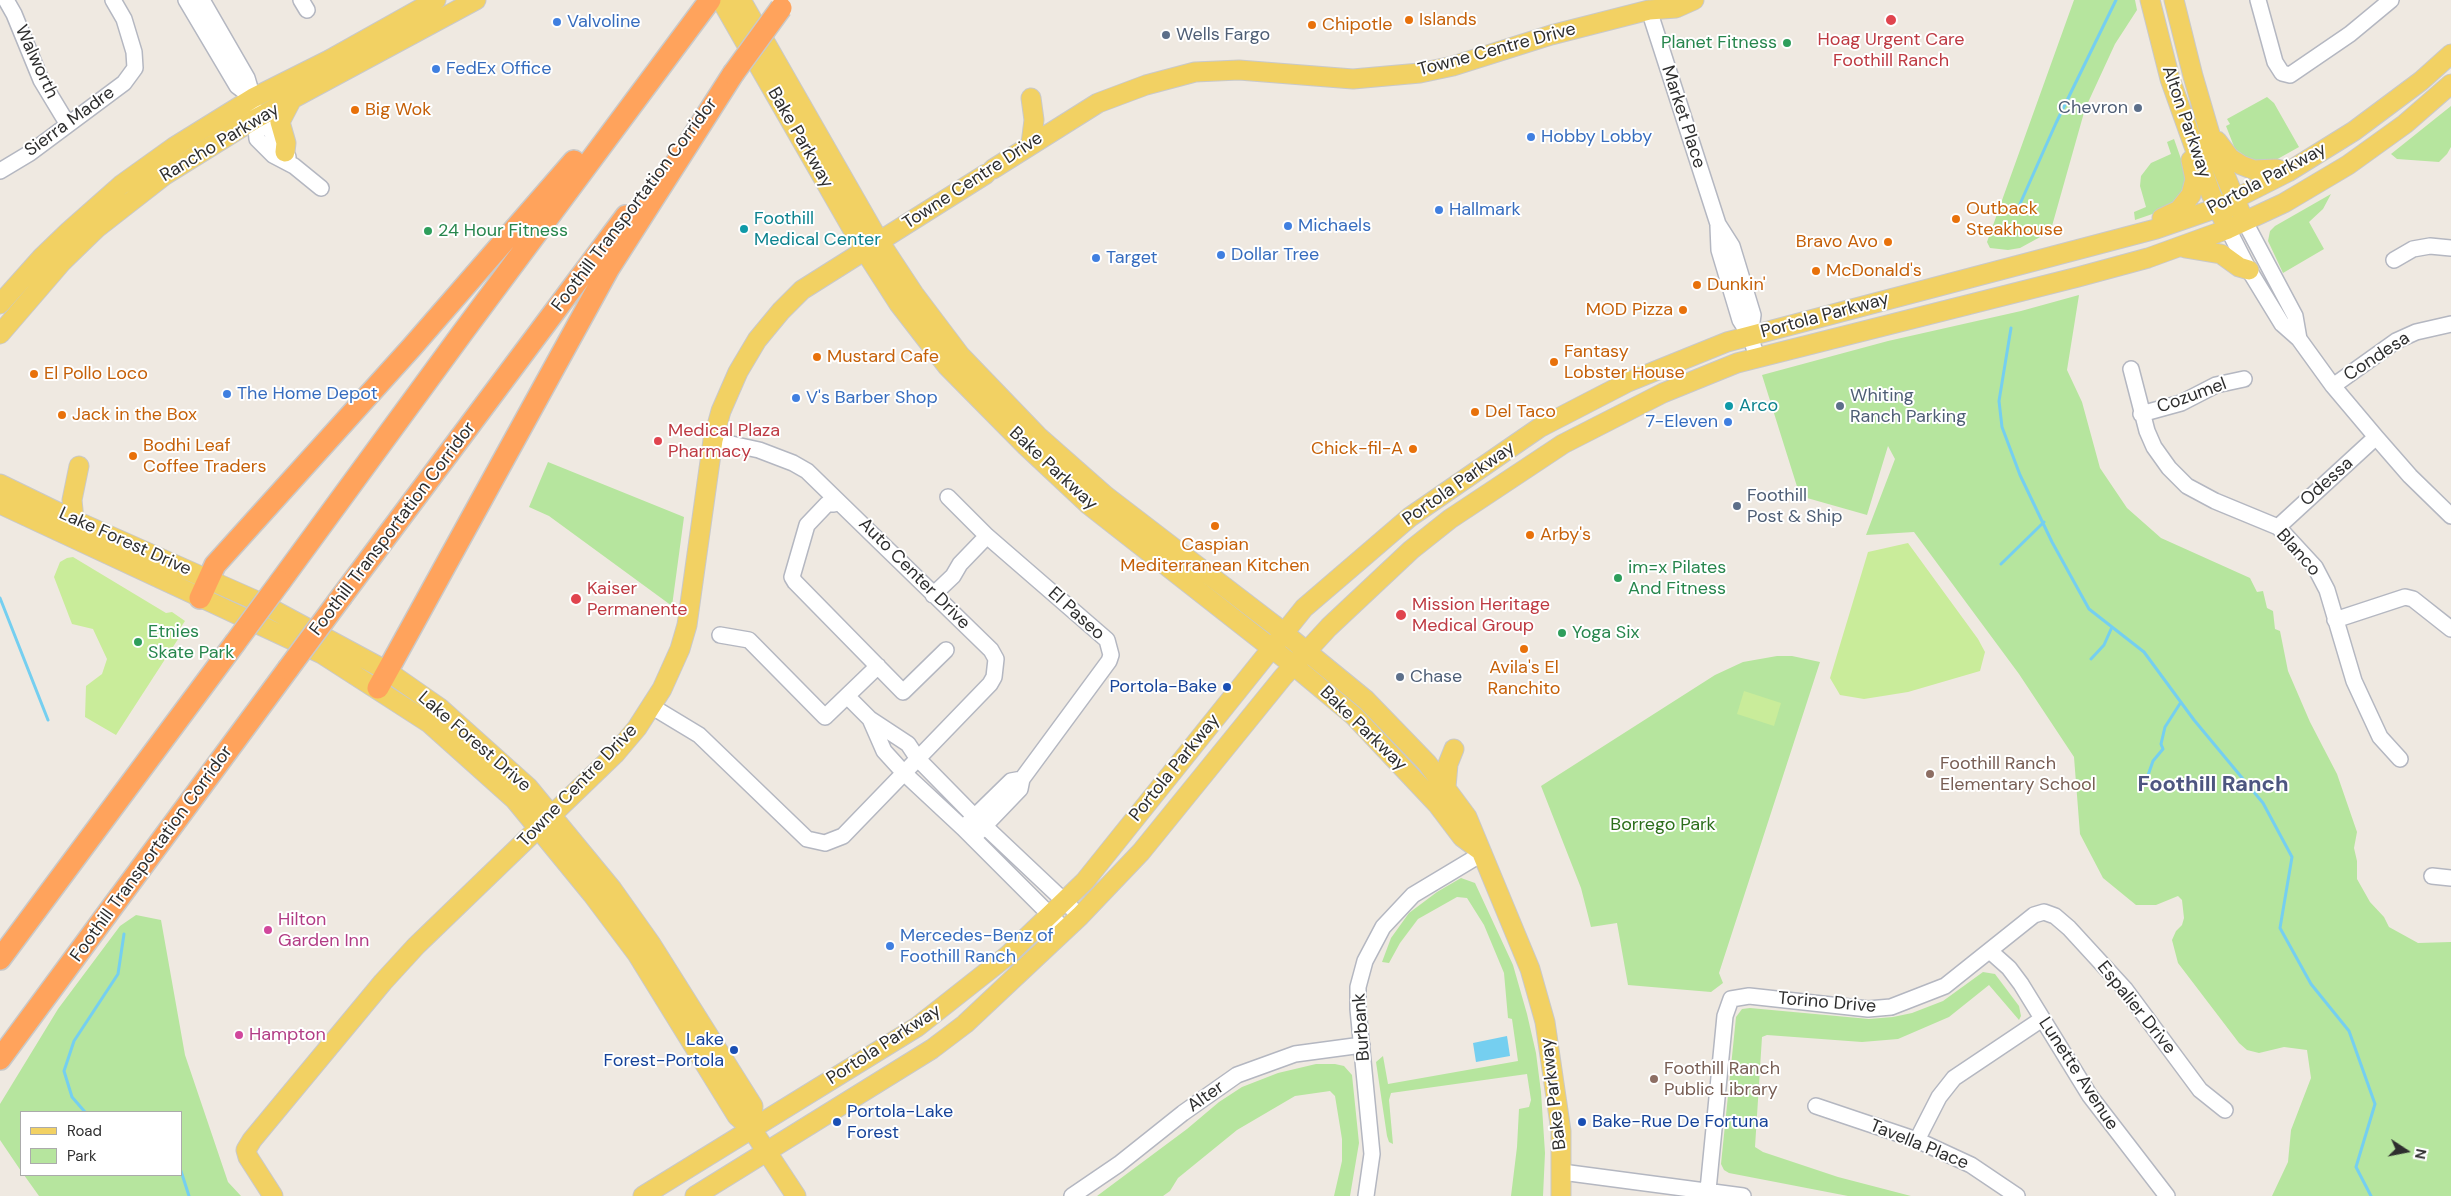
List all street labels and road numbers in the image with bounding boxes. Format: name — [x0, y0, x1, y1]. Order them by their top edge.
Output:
street label: Towne Centre Drive — [1416, 19, 1578, 81]
street label: Walworth — [10, 22, 62, 102]
street label: Market Place — [1656, 63, 1710, 171]
street label: Alton Parkway — [2157, 63, 2215, 181]
street label: Sierra Madre — [21, 82, 119, 162]
street label: Bake Parkway — [763, 84, 837, 192]
street label: Foothill Transportation Corridor — [548, 94, 722, 316]
street label: Rancho Parkway — [157, 99, 283, 187]
street label: Towne Centre Drive — [899, 128, 1047, 234]
street label: Portola Parkway — [2204, 139, 2330, 219]
street label: Portola Parkway — [1759, 289, 1891, 343]
street label: Condesa — [2340, 328, 2414, 386]
street label: Cozumel — [2154, 373, 2230, 419]
street label: Foothill Transportation Corridor — [306, 418, 480, 640]
street label: Bake Parkway — [1004, 423, 1102, 515]
street label: Portola Parkway — [1399, 437, 1519, 531]
street label: Odessa — [2296, 453, 2358, 511]
street label: Lake Forest Drive — [56, 503, 194, 581]
street label: Auto Center Drive — [854, 514, 974, 634]
street label: Blanco — [2271, 525, 2325, 581]
street label: El Paseo — [1043, 583, 1109, 645]
street label: Bake Parkway — [1315, 682, 1411, 776]
street label: Lake Forest Drive — [413, 687, 535, 797]
street label: Portola Parkway — [1125, 710, 1225, 826]
street label: Towne Centre Drive — [514, 720, 642, 852]
street label: Foothill Transportation Corridor — [66, 742, 238, 966]
street label: Espalier Drive — [2092, 957, 2180, 1059]
street label: Torino Drive — [1777, 988, 1877, 1018]
street label: Burbank — [1349, 992, 1375, 1062]
street label: Portola Parkway — [823, 1000, 945, 1090]
street label: Lunette Avenue — [2034, 1014, 2122, 1134]
street label: Bake Parkway — [1536, 1037, 1572, 1151]
street label: Alter — [1184, 1077, 1228, 1117]
street label: Tavella Place — [1866, 1115, 1972, 1175]

